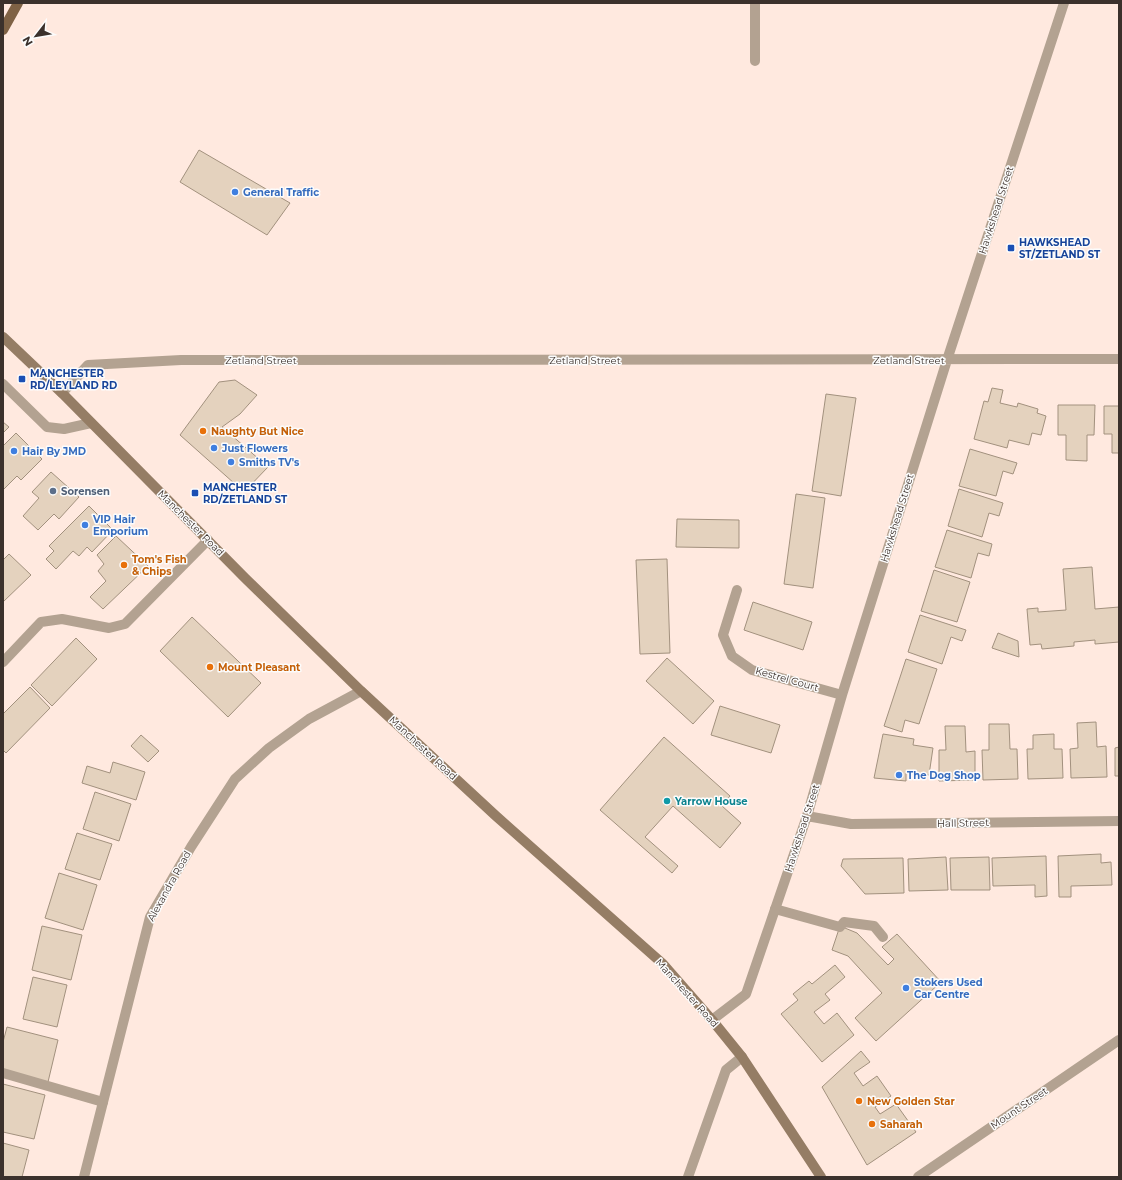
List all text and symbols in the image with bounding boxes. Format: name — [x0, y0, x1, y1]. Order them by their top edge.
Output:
north arrow — [16, 16, 56, 56]
text: N — [19, 34, 36, 49]
street label: Hawkshead Street — [976, 164, 1016, 256]
place label: General Traffic — [243, 186, 319, 199]
marker: General Traffic — [230, 187, 240, 197]
place label: HAWKSHEAD ST/ZETLAND ST — [1019, 236, 1101, 261]
marker: HAWKSHEAD ST/ZETLAND ST — [1006, 243, 1016, 253]
street label: Zetland Street — [225, 354, 297, 367]
street label: Zetland Street — [549, 354, 621, 367]
street label: Zetland Street — [873, 354, 945, 367]
place label: MANCHESTER RD/LEYLAND RD — [30, 367, 117, 392]
marker: MANCHESTER RD/LEYLAND RD — [17, 374, 27, 384]
place label: Naughty But Nice — [211, 425, 304, 438]
marker: Naughty But Nice — [198, 426, 208, 436]
place label: Just Flowers — [221, 442, 288, 455]
marker: Just Flowers — [209, 443, 219, 453]
place label: Hair By JMD — [22, 445, 86, 458]
marker: Hair By JMD — [9, 446, 19, 456]
place label: Smiths TV's — [239, 456, 300, 469]
marker: Smiths TV's — [226, 457, 236, 467]
street label: Hawkshead Street — [877, 472, 917, 564]
place label: MANCHESTER RD/ZETLAND ST — [203, 481, 288, 506]
place label: Sorensen — [61, 485, 110, 498]
marker: Sorensen — [48, 486, 58, 496]
street label: Manchester Road — [155, 487, 227, 559]
marker: MANCHESTER RD/ZETLAND ST — [190, 488, 200, 498]
place label: VIP Hair Emporium — [92, 513, 148, 538]
marker: VIP Hair Emporium — [80, 520, 90, 530]
place label: Tom's Fish & Chips — [132, 553, 187, 578]
marker: Tom's Fish & Chips — [119, 560, 129, 570]
place label: Mount Pleasant — [218, 661, 301, 674]
marker: Mount Pleasant — [205, 662, 215, 672]
street label: Kestrel Court — [754, 664, 820, 694]
street label: Manchester Road — [386, 713, 460, 783]
place label: The Dog Shop — [907, 769, 981, 782]
marker: The Dog Shop — [894, 770, 904, 780]
street label: Hawkshead Street — [782, 782, 822, 874]
place label: Yarrow House — [674, 795, 748, 808]
marker: Yarrow House — [662, 796, 672, 806]
street label: Hall Street — [937, 816, 989, 830]
street label: Alexandra Road — [144, 848, 194, 924]
street label: Manchester Road — [653, 956, 721, 1030]
place label: Stokers Used Car Centre — [914, 976, 983, 1001]
marker: Stokers Used Car Centre — [901, 983, 911, 993]
street label: Mount Street — [988, 1084, 1050, 1132]
place label: New Golden Star — [867, 1095, 955, 1108]
marker: New Golden Star — [854, 1096, 864, 1106]
place label: Saharah — [880, 1118, 923, 1131]
marker: Saharah — [867, 1119, 877, 1129]

